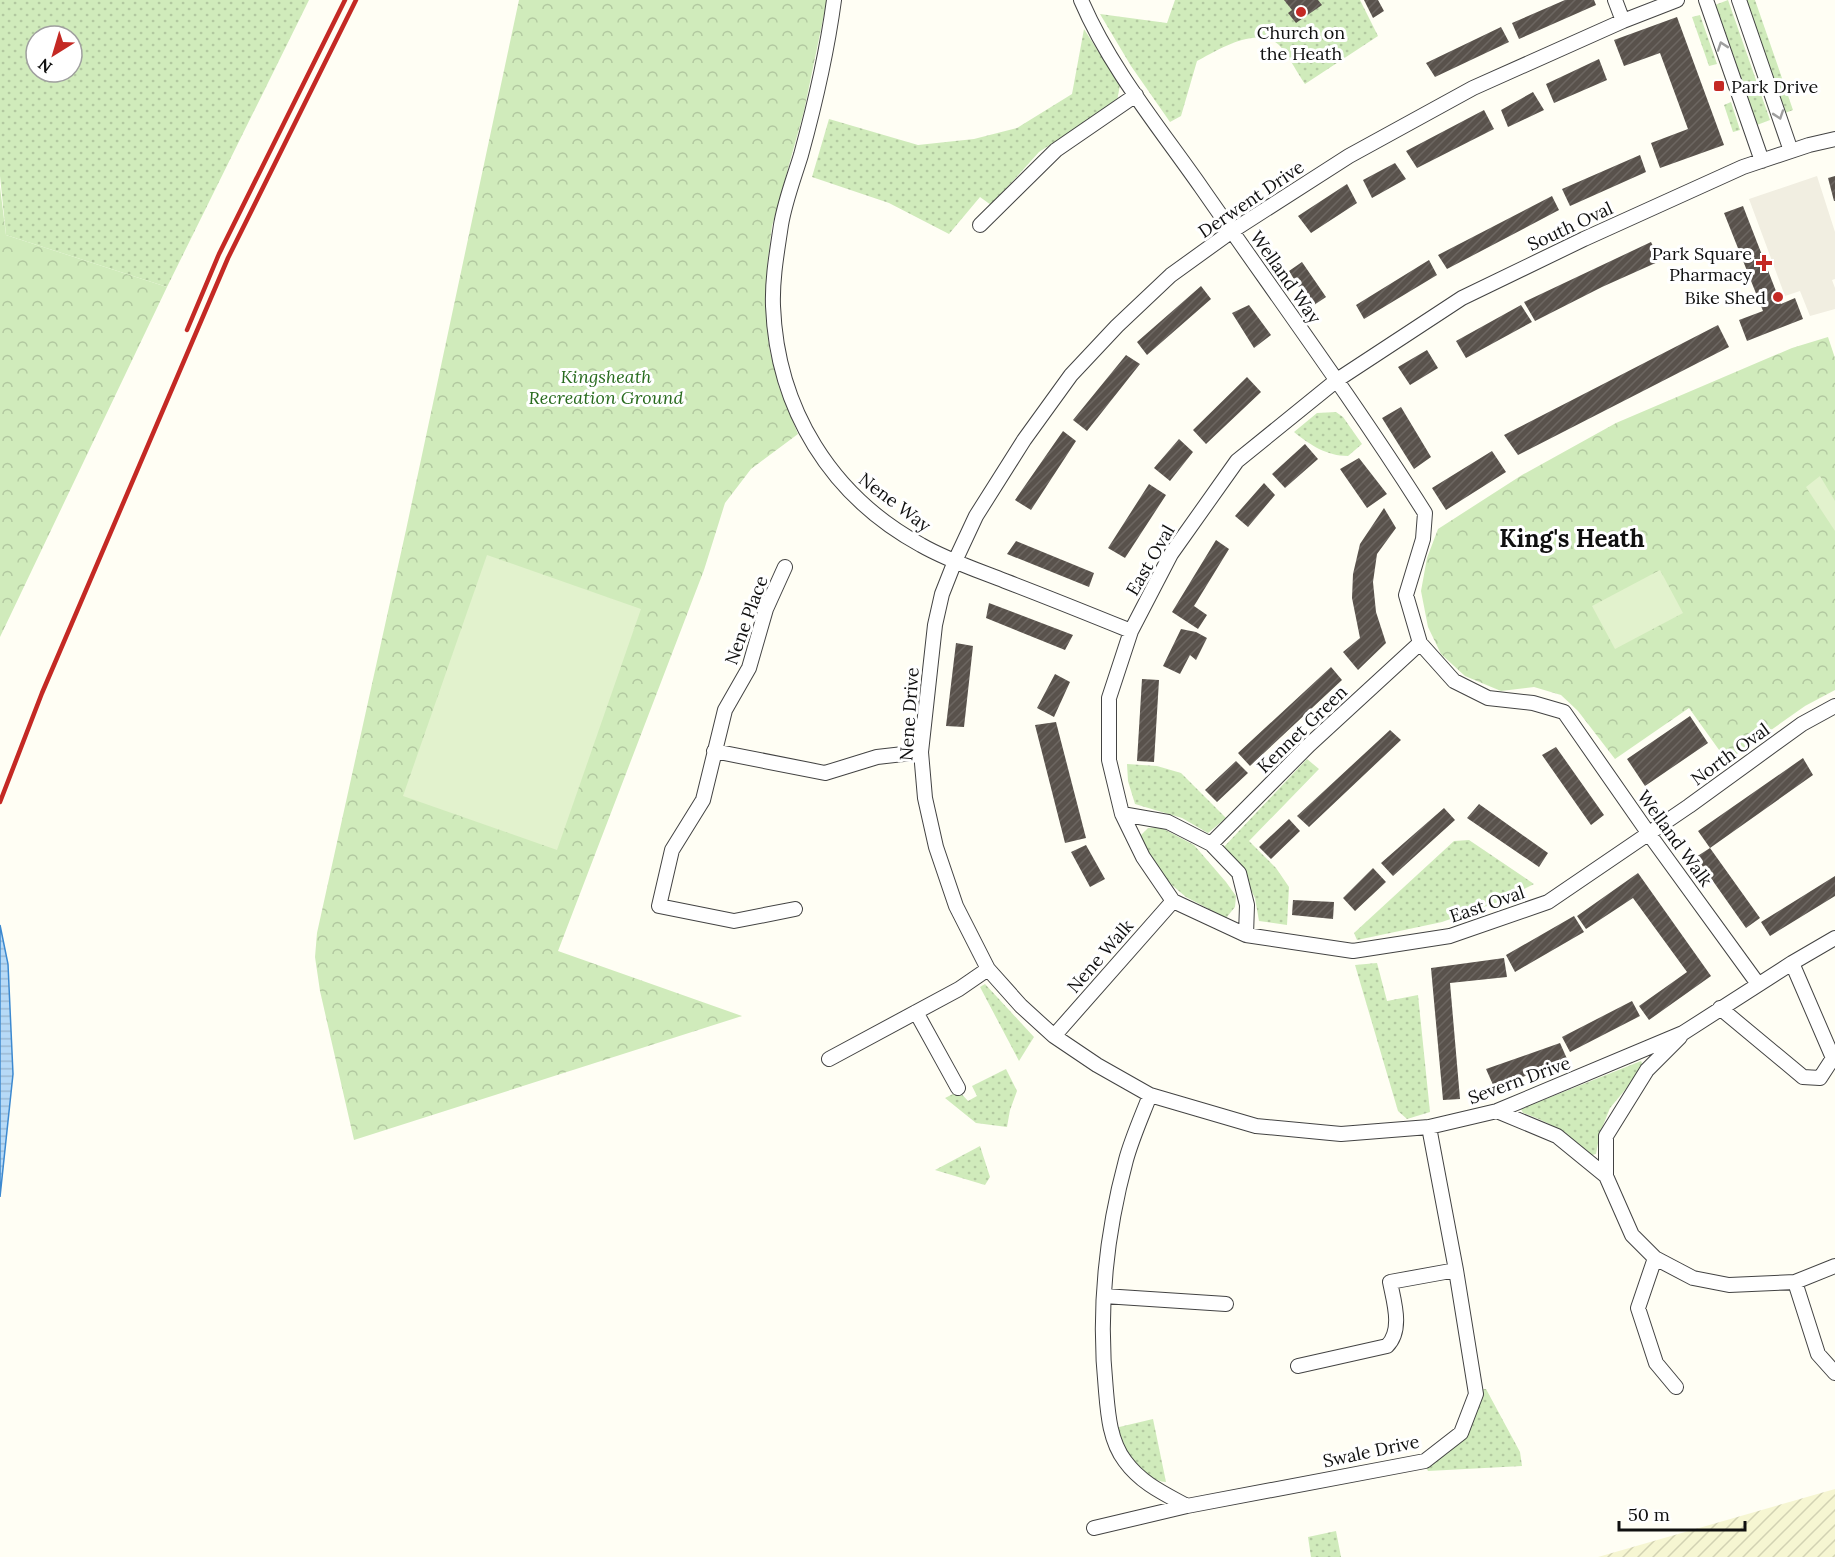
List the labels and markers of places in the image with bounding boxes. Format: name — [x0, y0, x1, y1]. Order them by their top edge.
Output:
marker: Church on the Heath — [1294, 5, 1308, 19]
place label: Church on the Heath — [1257, 21, 1345, 65]
place label: Park Drive — [1731, 75, 1818, 98]
marker: Park Drive — [1712, 79, 1726, 93]
place label: Park Square Pharmacy — [1652, 242, 1752, 286]
marker: Park Square Pharmacy — [1757, 256, 1771, 270]
place label: Bike Shed — [1684, 286, 1766, 309]
marker: Bike Shed — [1771, 290, 1785, 304]

